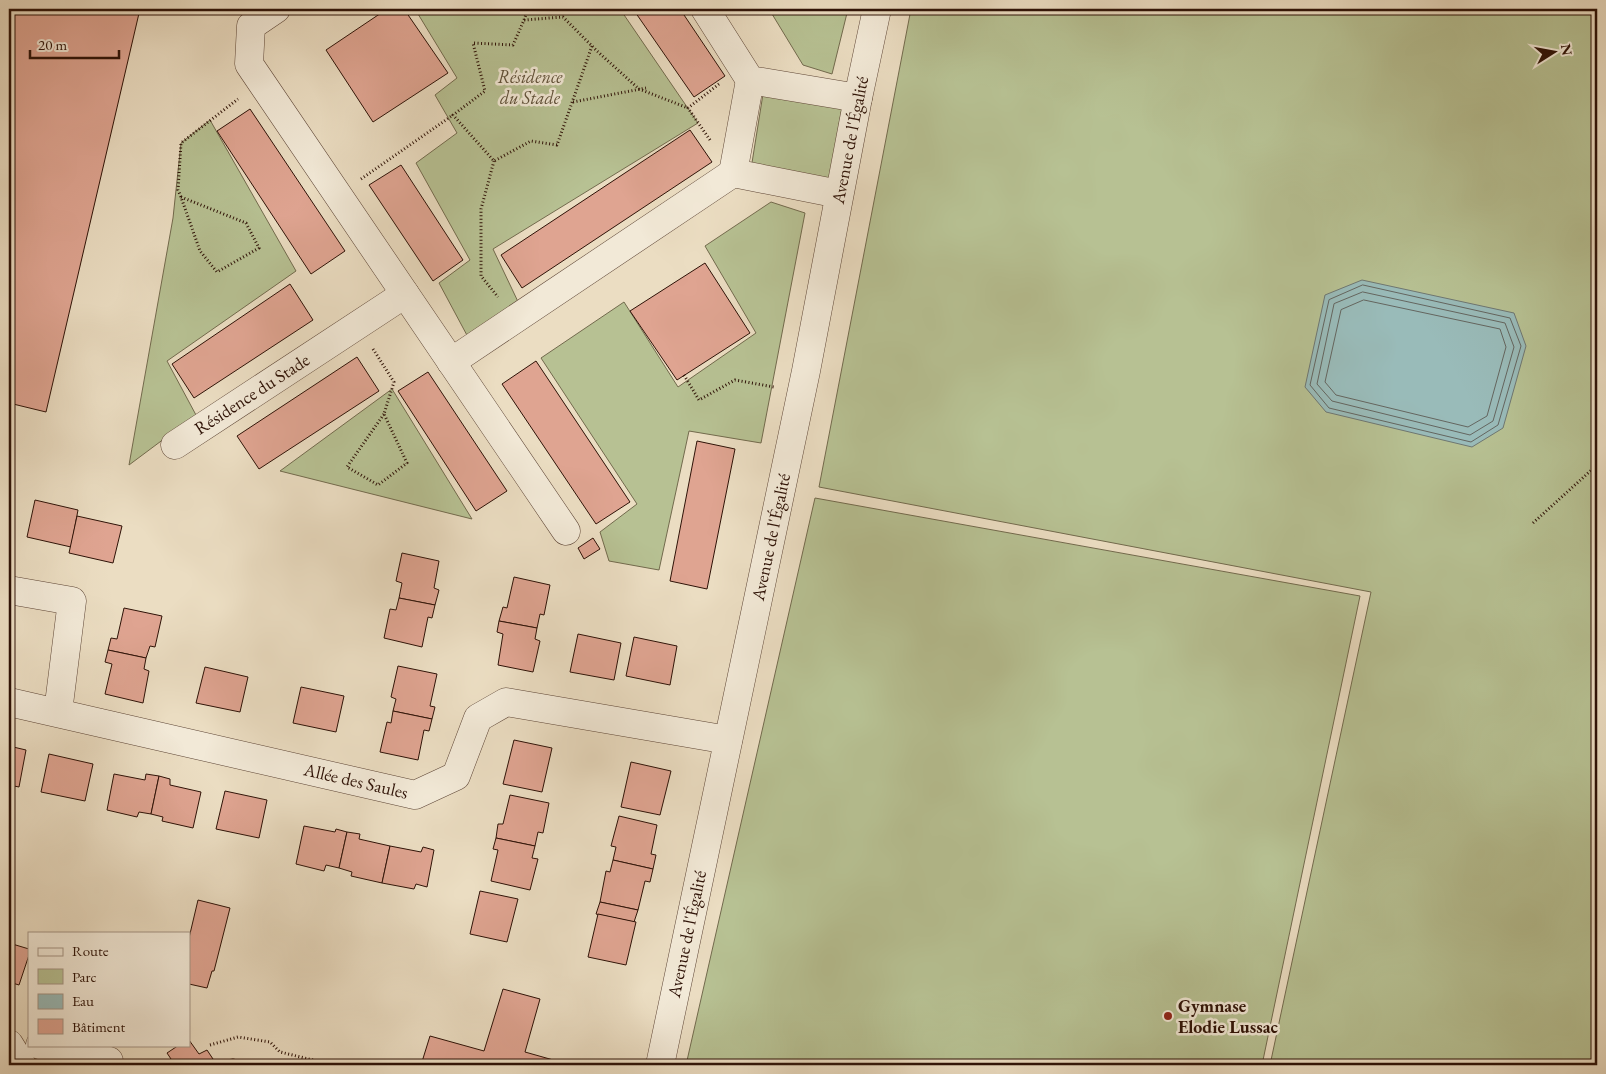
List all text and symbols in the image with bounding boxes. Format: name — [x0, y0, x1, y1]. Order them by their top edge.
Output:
scale bar — [30, 28, 119, 60]
north arrow — [1528, 28, 1578, 78]
text: 20 m — [38, 35, 67, 54]
text: N — [1557, 42, 1577, 57]
park label: Résidence du Stade — [498, 65, 563, 109]
street label: Avenue de l'Égalité — [826, 74, 873, 207]
street label: Résidence du Stade — [190, 348, 314, 439]
street label: Avenue de l'Égalité — [746, 471, 795, 604]
street label: Allée des Saules — [301, 757, 411, 804]
street label: Avenue de l'Égalité — [662, 868, 711, 1001]
legend — [28, 932, 190, 1046]
text: Route — [72, 941, 109, 960]
text: Parc — [72, 967, 97, 986]
text: Eau — [72, 991, 94, 1010]
place label: Gymnase Elodie Lussac — [1178, 994, 1279, 1038]
marker: Gymnase Elodie Lussac — [1162, 1010, 1174, 1022]
text: Bâtiment — [72, 1017, 126, 1036]

